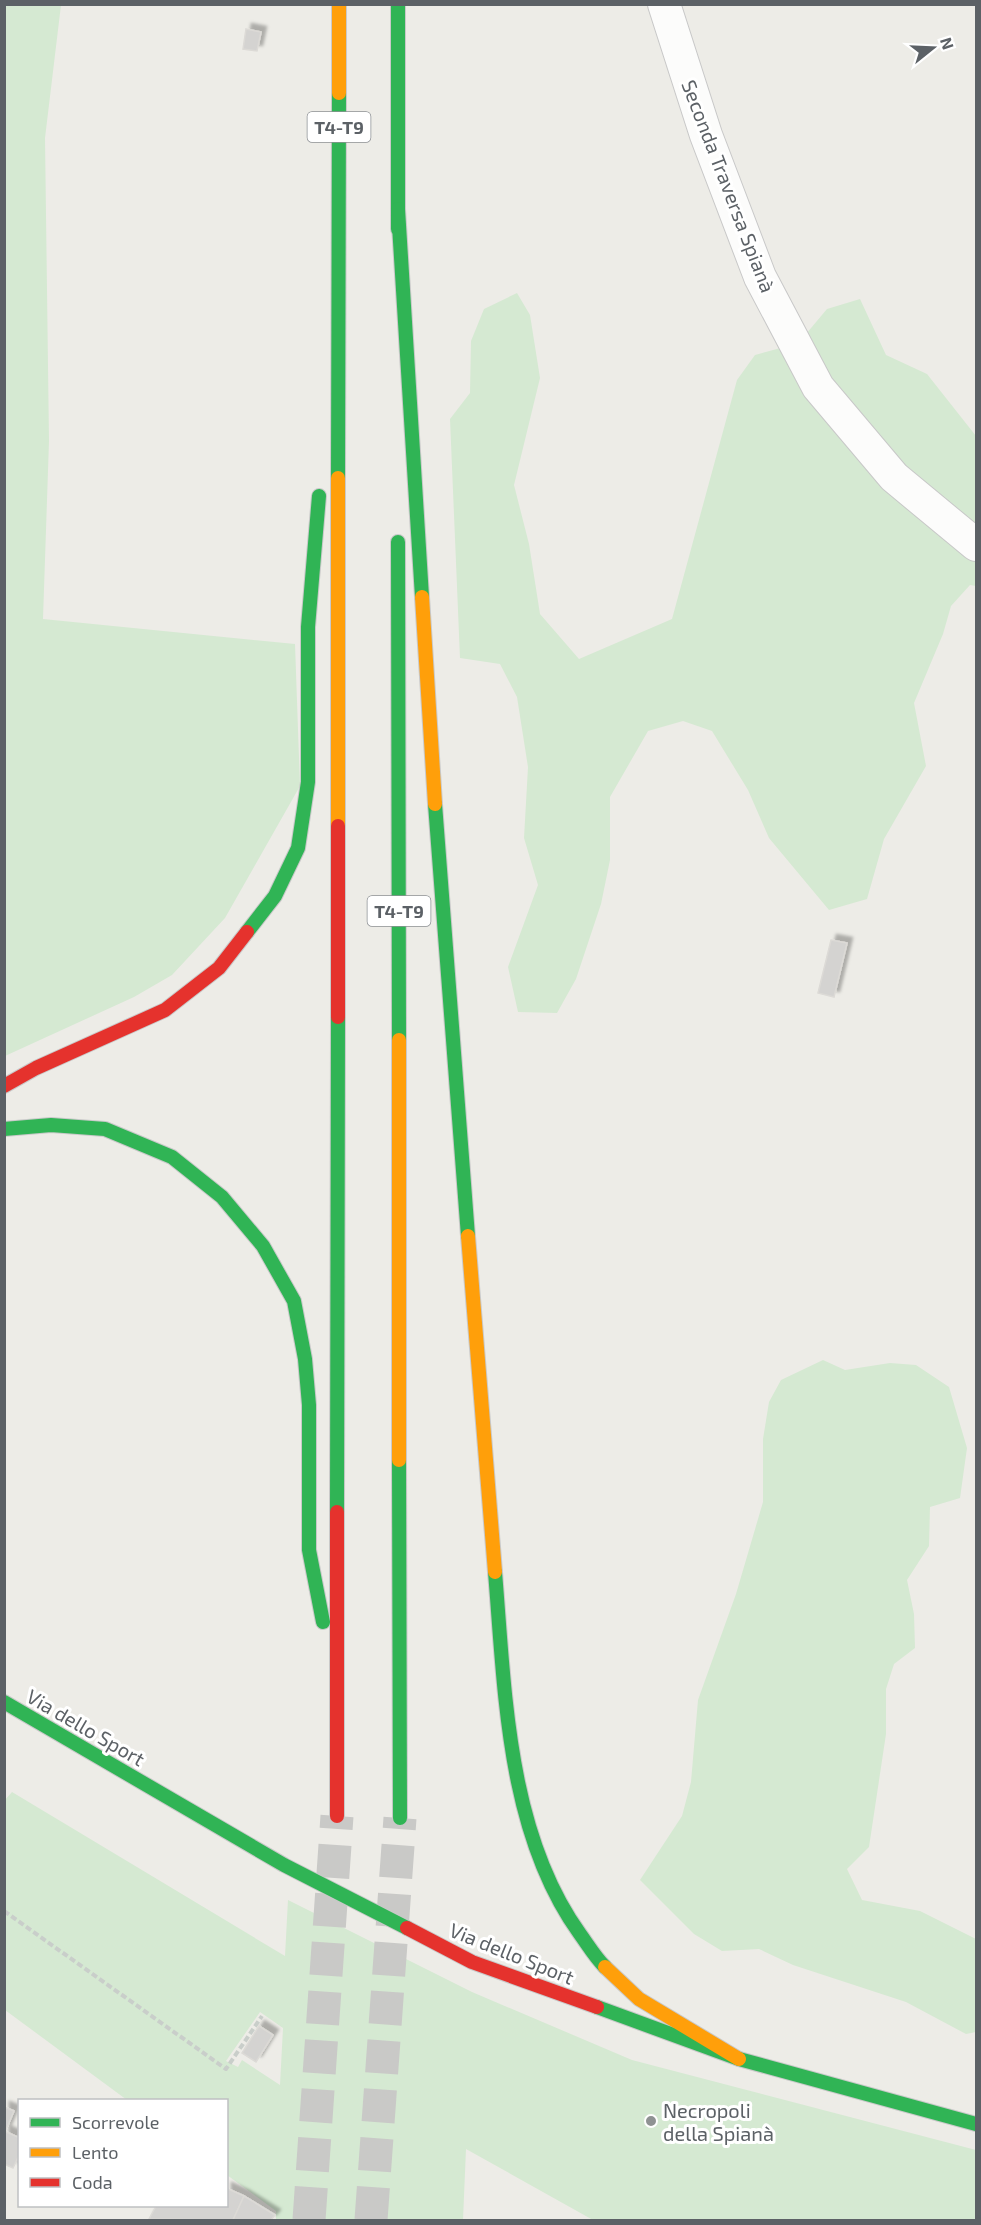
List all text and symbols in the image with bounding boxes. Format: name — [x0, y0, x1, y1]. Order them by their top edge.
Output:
north arrow — [903, 18, 963, 78]
text: N — [937, 35, 959, 52]
street label: Seconda Traversa Spianà — [677, 76, 781, 296]
road number: T4-T9 — [308, 112, 370, 142]
road number: T4-T9 — [368, 896, 430, 926]
street label: Via dello Sport — [23, 1684, 150, 1771]
street label: Via dello Sport — [446, 1917, 578, 1989]
place label: Necropoli della Spianà — [663, 2098, 774, 2145]
legend — [18, 2099, 228, 2207]
text: Scorrevole — [72, 2111, 159, 2133]
marker: Necropoli della Spianà — [644, 2114, 658, 2128]
text: Lento — [72, 2141, 118, 2163]
text: Coda — [72, 2171, 113, 2193]

